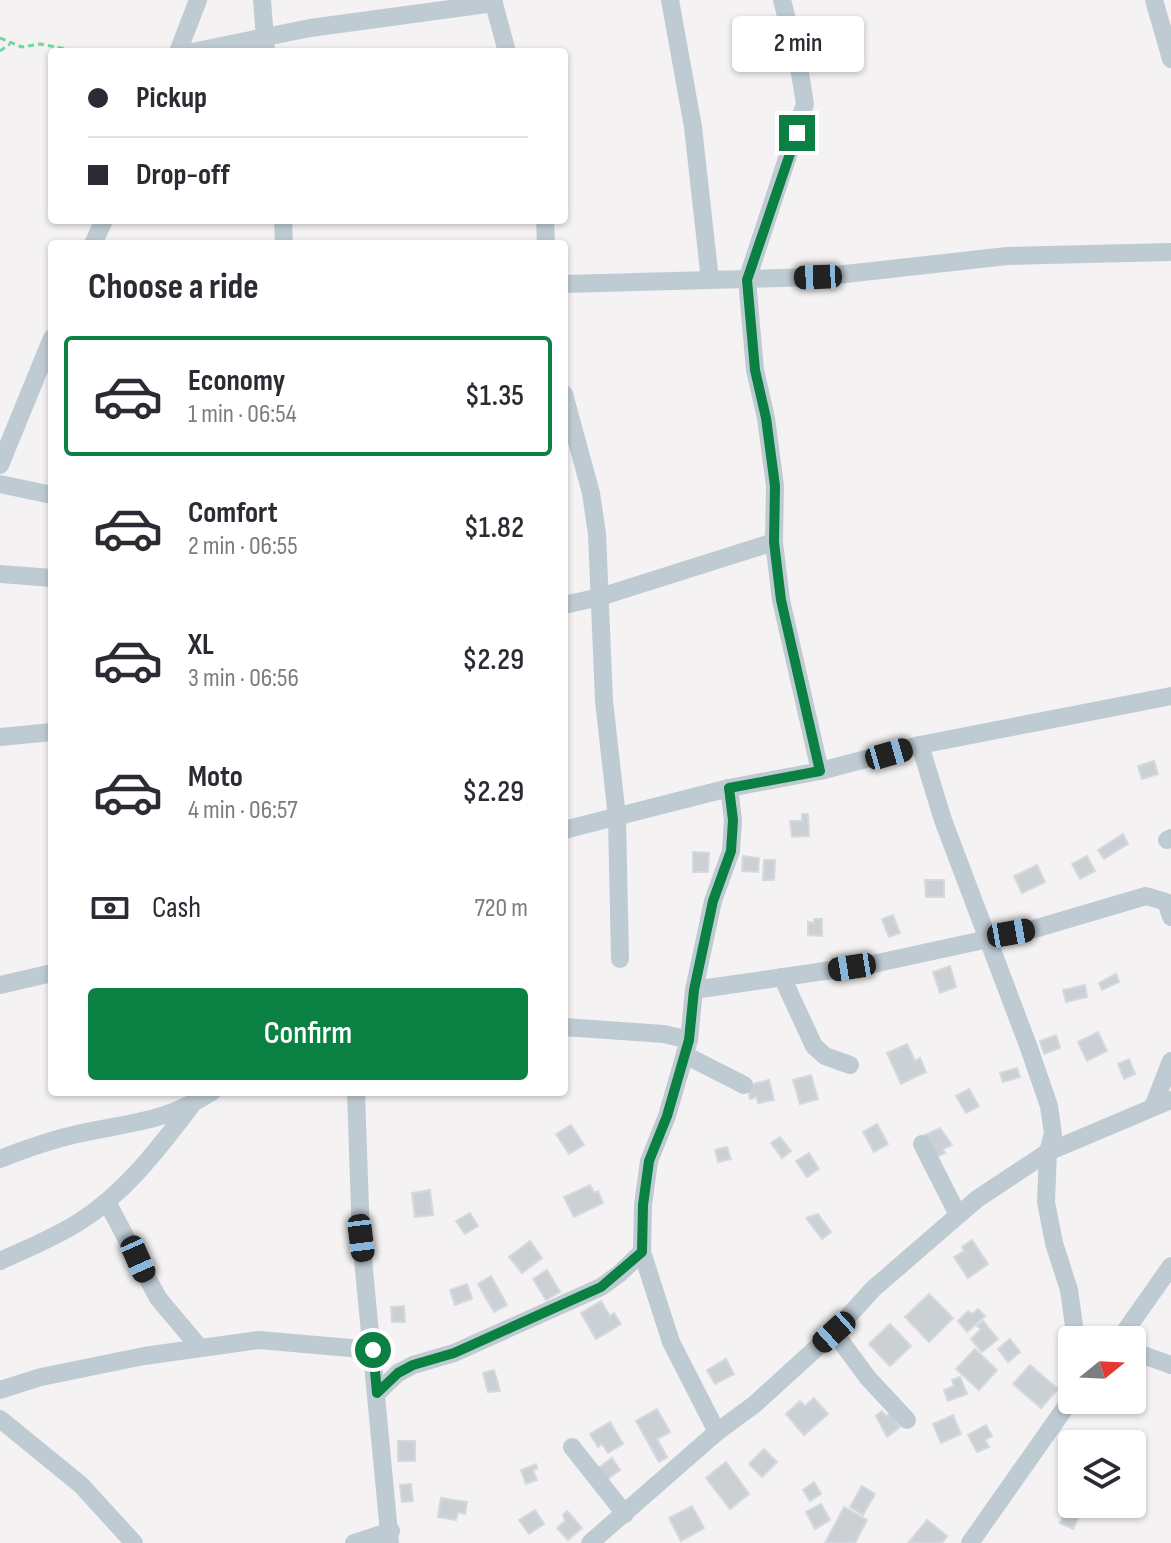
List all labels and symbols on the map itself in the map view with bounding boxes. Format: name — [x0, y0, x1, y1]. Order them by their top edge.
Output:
callout: 2 min — [731, 17, 863, 73]
route end — [779, 115, 815, 151]
car — [794, 264, 842, 290]
car — [863, 736, 915, 772]
car — [985, 917, 1037, 949]
car — [826, 951, 878, 983]
car — [346, 1213, 376, 1263]
car — [117, 1232, 159, 1286]
car — [808, 1307, 860, 1357]
north arrow — [1058, 1326, 1146, 1414]
route start — [355, 1332, 391, 1368]

